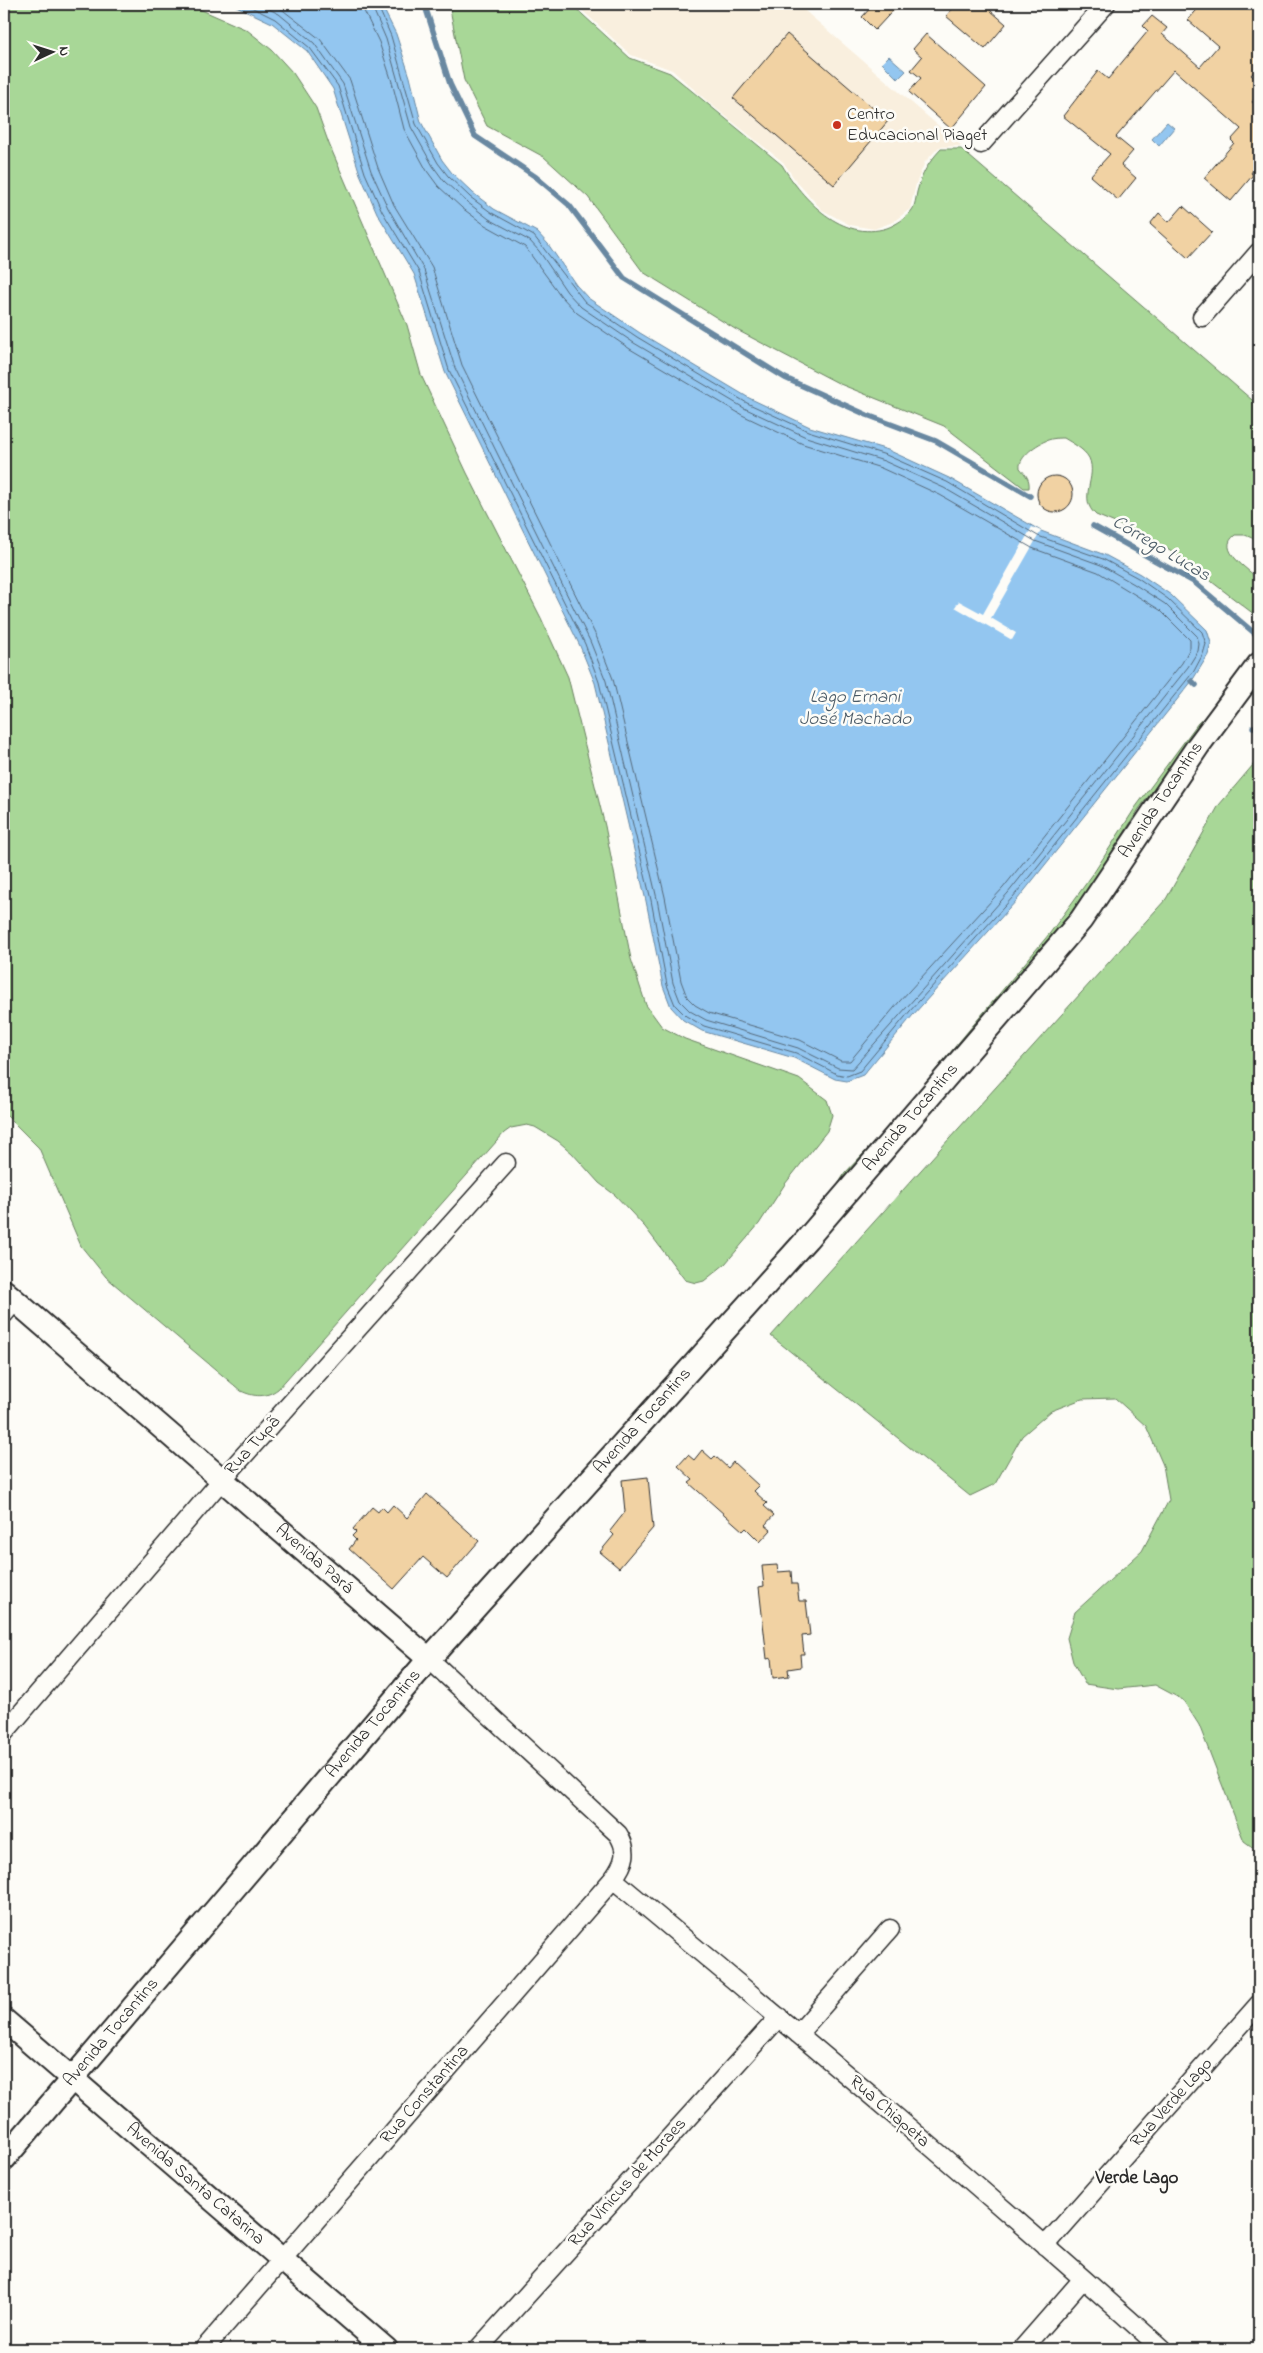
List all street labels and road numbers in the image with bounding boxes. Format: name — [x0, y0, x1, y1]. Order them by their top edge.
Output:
street label: Avenida Tocantins — [1113, 737, 1210, 864]
street label: Avenida Tocantins — [857, 1058, 965, 1178]
street label: Avenida Tocantins — [588, 1362, 698, 1481]
street label: Rua Tupã — [219, 1410, 287, 1482]
street label: Avenida Pará — [269, 1518, 359, 1601]
street label: Avenida Tocantins — [320, 1664, 428, 1784]
street label: Avenida Tocantins — [58, 1972, 165, 2093]
street label: Rua Constantina — [374, 2040, 476, 2150]
street label: Rua Verde Lago — [1125, 2052, 1220, 2154]
street label: Rua Chiapeta — [843, 2070, 935, 2154]
street label: Rua Vinicus de Moraes — [563, 2112, 693, 2254]
street label: Avenida Santa Catarina — [120, 2117, 270, 2252]

